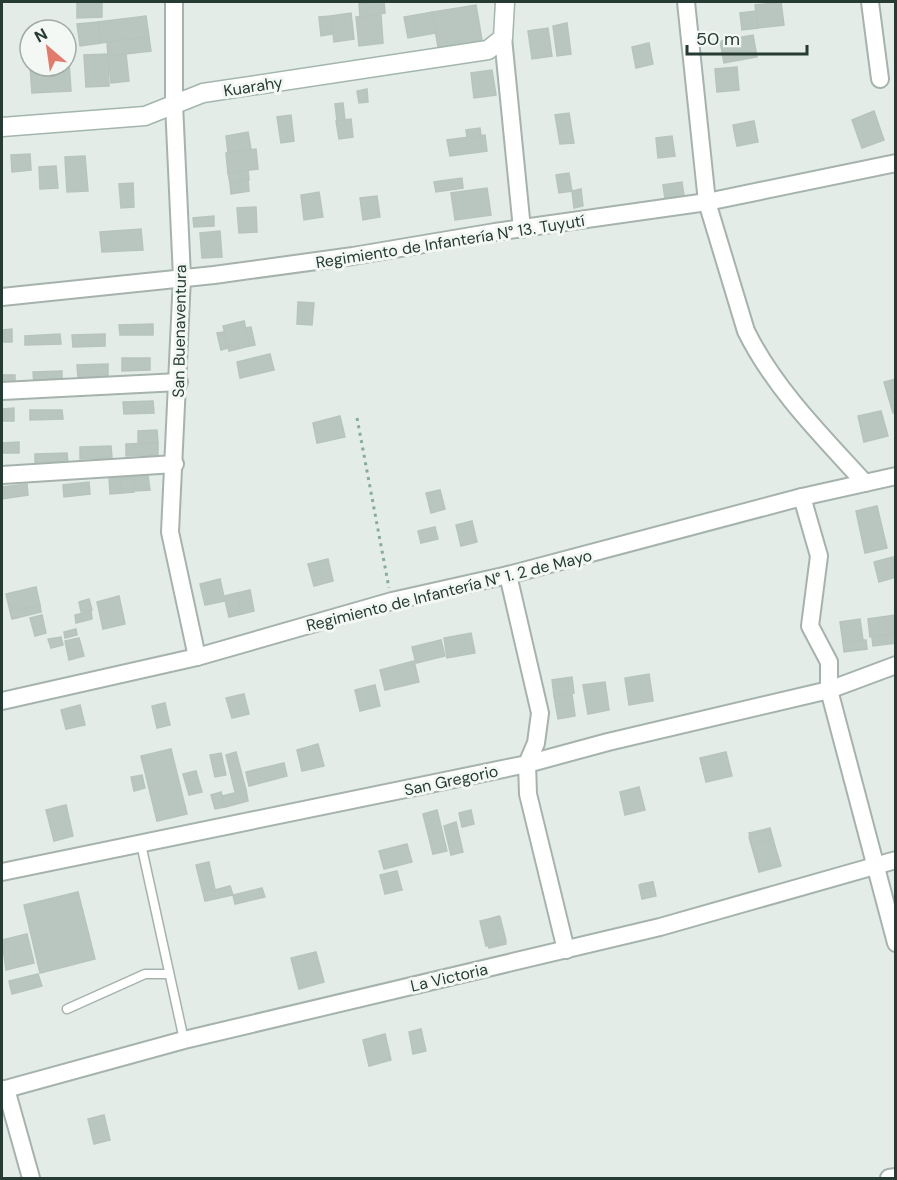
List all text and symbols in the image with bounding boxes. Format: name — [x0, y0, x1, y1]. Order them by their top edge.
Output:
north arrow — [18, 18, 78, 78]
scale bar — [687, 18, 807, 56]
text: N — [31, 23, 51, 47]
text: 50 m — [696, 27, 740, 51]
street label: Kuarahy — [222, 71, 284, 102]
street label: Regimiento de Infantería N° 13. Tuyutí — [314, 210, 586, 273]
street label: San Buenaventura — [168, 264, 191, 398]
street label: Regimiento de Infantería N° 1. 2 de Mayo — [304, 545, 594, 636]
street label: San Gregorio — [402, 760, 500, 801]
street label: La Victoria — [408, 958, 490, 997]

